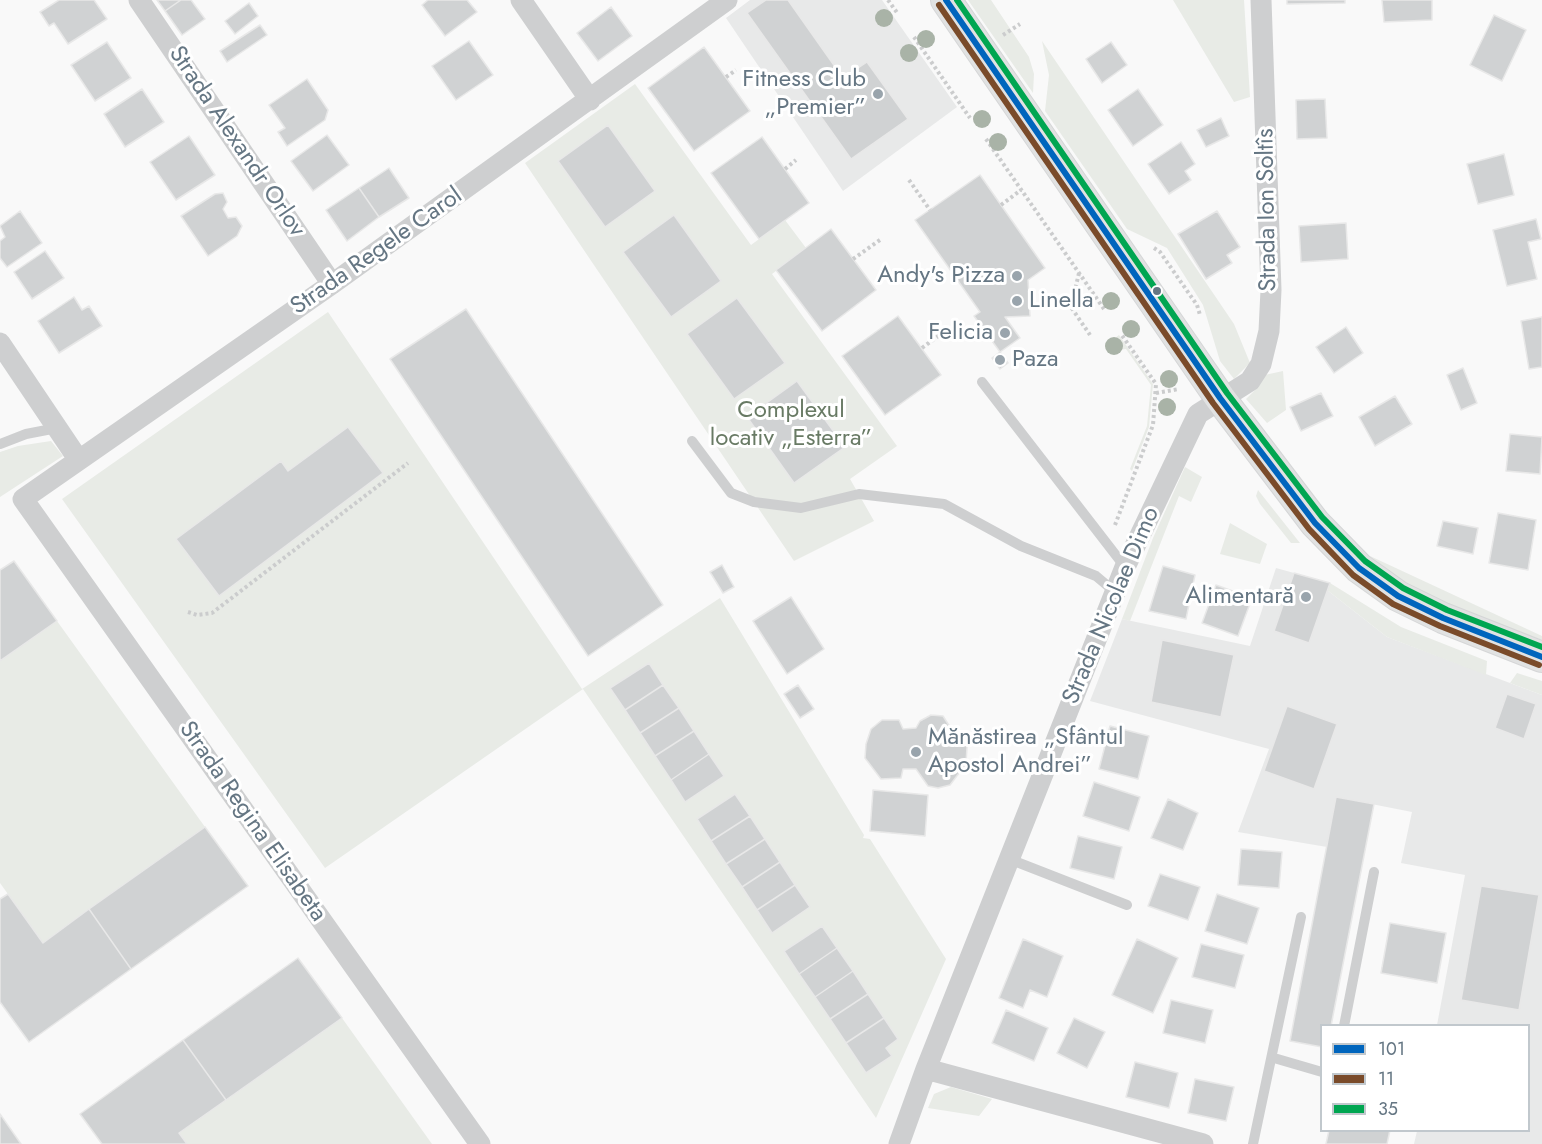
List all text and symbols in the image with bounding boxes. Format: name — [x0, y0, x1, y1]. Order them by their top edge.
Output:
street label: Strada Alexandr Orlov — [161, 41, 311, 243]
place label: Fitness Club „Premier” — [742, 66, 866, 122]
marker: Fitness Club „Premier” — [871, 87, 885, 101]
street label: Strada Ion Soltîs — [1252, 128, 1284, 292]
street label: Strada Regele Carol — [286, 182, 468, 322]
place label: Andy's Pizza — [877, 262, 1005, 290]
marker: Andy's Pizza — [1010, 269, 1024, 283]
unlabelled marker — [1151, 285, 1163, 297]
place label: Linella — [1029, 287, 1094, 315]
marker: Linella — [1010, 294, 1024, 308]
place label: Felicia — [928, 319, 993, 347]
marker: Felicia — [998, 326, 1012, 340]
place label: Paza — [1012, 346, 1059, 374]
marker: Paza — [993, 353, 1007, 367]
park label: Complexul locativ „Esterra” — [710, 397, 872, 453]
street label: Strada Nicolae Dimo — [1057, 503, 1167, 709]
place label: Alimentară — [1186, 583, 1294, 611]
marker: Alimentară — [1299, 590, 1313, 604]
street label: Strada Regina Elisabeta — [172, 716, 332, 928]
place label: Mănăstirea „Sfântul Apostol Andrei” — [928, 724, 1124, 780]
marker: Mănăstirea „Sfântul Apostol Andrei” — [909, 745, 923, 759]
legend — [1320, 1024, 1530, 1132]
text: 101 — [1378, 1036, 1405, 1062]
text: 11 — [1378, 1066, 1394, 1092]
text: 35 — [1378, 1096, 1398, 1122]

